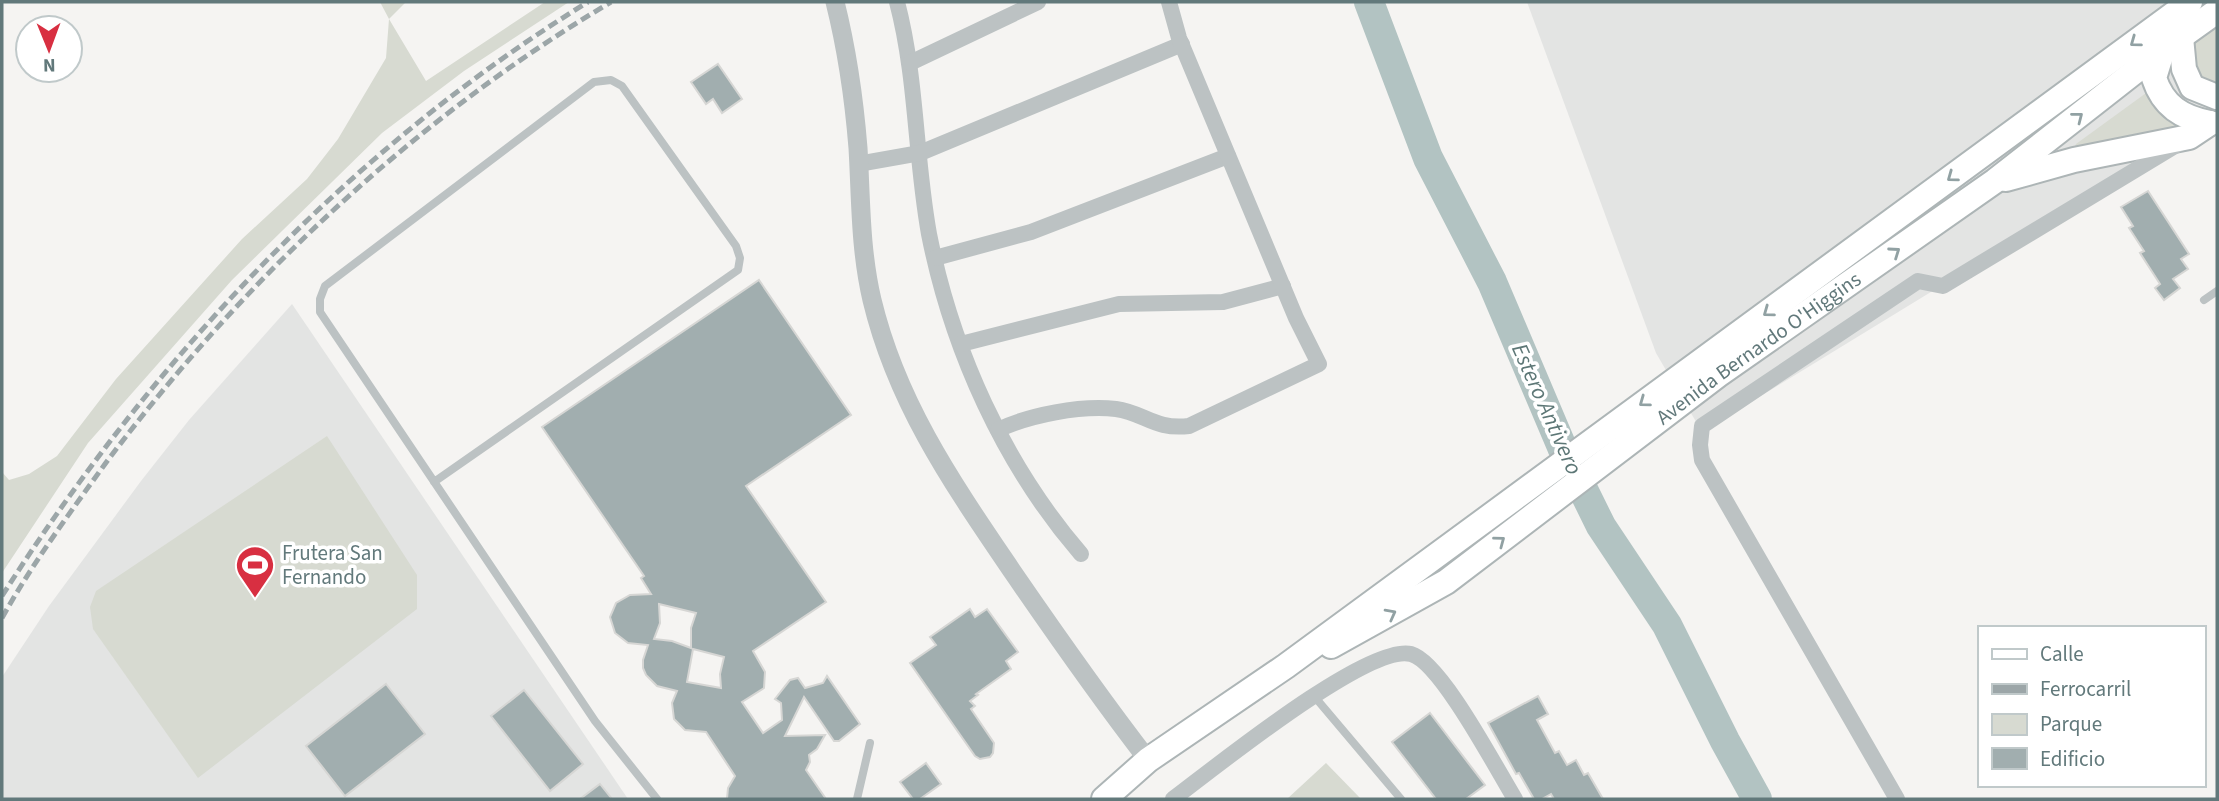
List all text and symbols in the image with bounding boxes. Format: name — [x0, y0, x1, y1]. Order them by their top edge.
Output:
north arrow — [14, 14, 84, 84]
one-way arrow — [2130, 34, 2143, 47]
text: N — [43, 51, 56, 78]
one-way arrow — [2070, 112, 2082, 125]
one-way arrow — [1947, 169, 1960, 182]
one-way arrow — [1887, 247, 1900, 260]
street label: Avenida Bernardo O'Higgins — [1650, 264, 1867, 432]
one-way arrow — [1763, 304, 1776, 316]
water label: Estero Antivero — [1503, 338, 1591, 480]
one-way arrow — [1639, 394, 1652, 406]
one-way arrow — [1492, 537, 1505, 549]
place label: Frutera San Fernando — [282, 538, 383, 592]
sports icon: Frutera San Fernando — [234, 544, 276, 599]
one-way arrow — [1384, 609, 1396, 622]
legend — [1978, 626, 2205, 787]
text: Calle — [2040, 639, 2084, 669]
text: Ferrocarril — [2040, 674, 2131, 704]
text: Parque — [2040, 709, 2102, 739]
text: Edificio — [2040, 744, 2105, 774]

